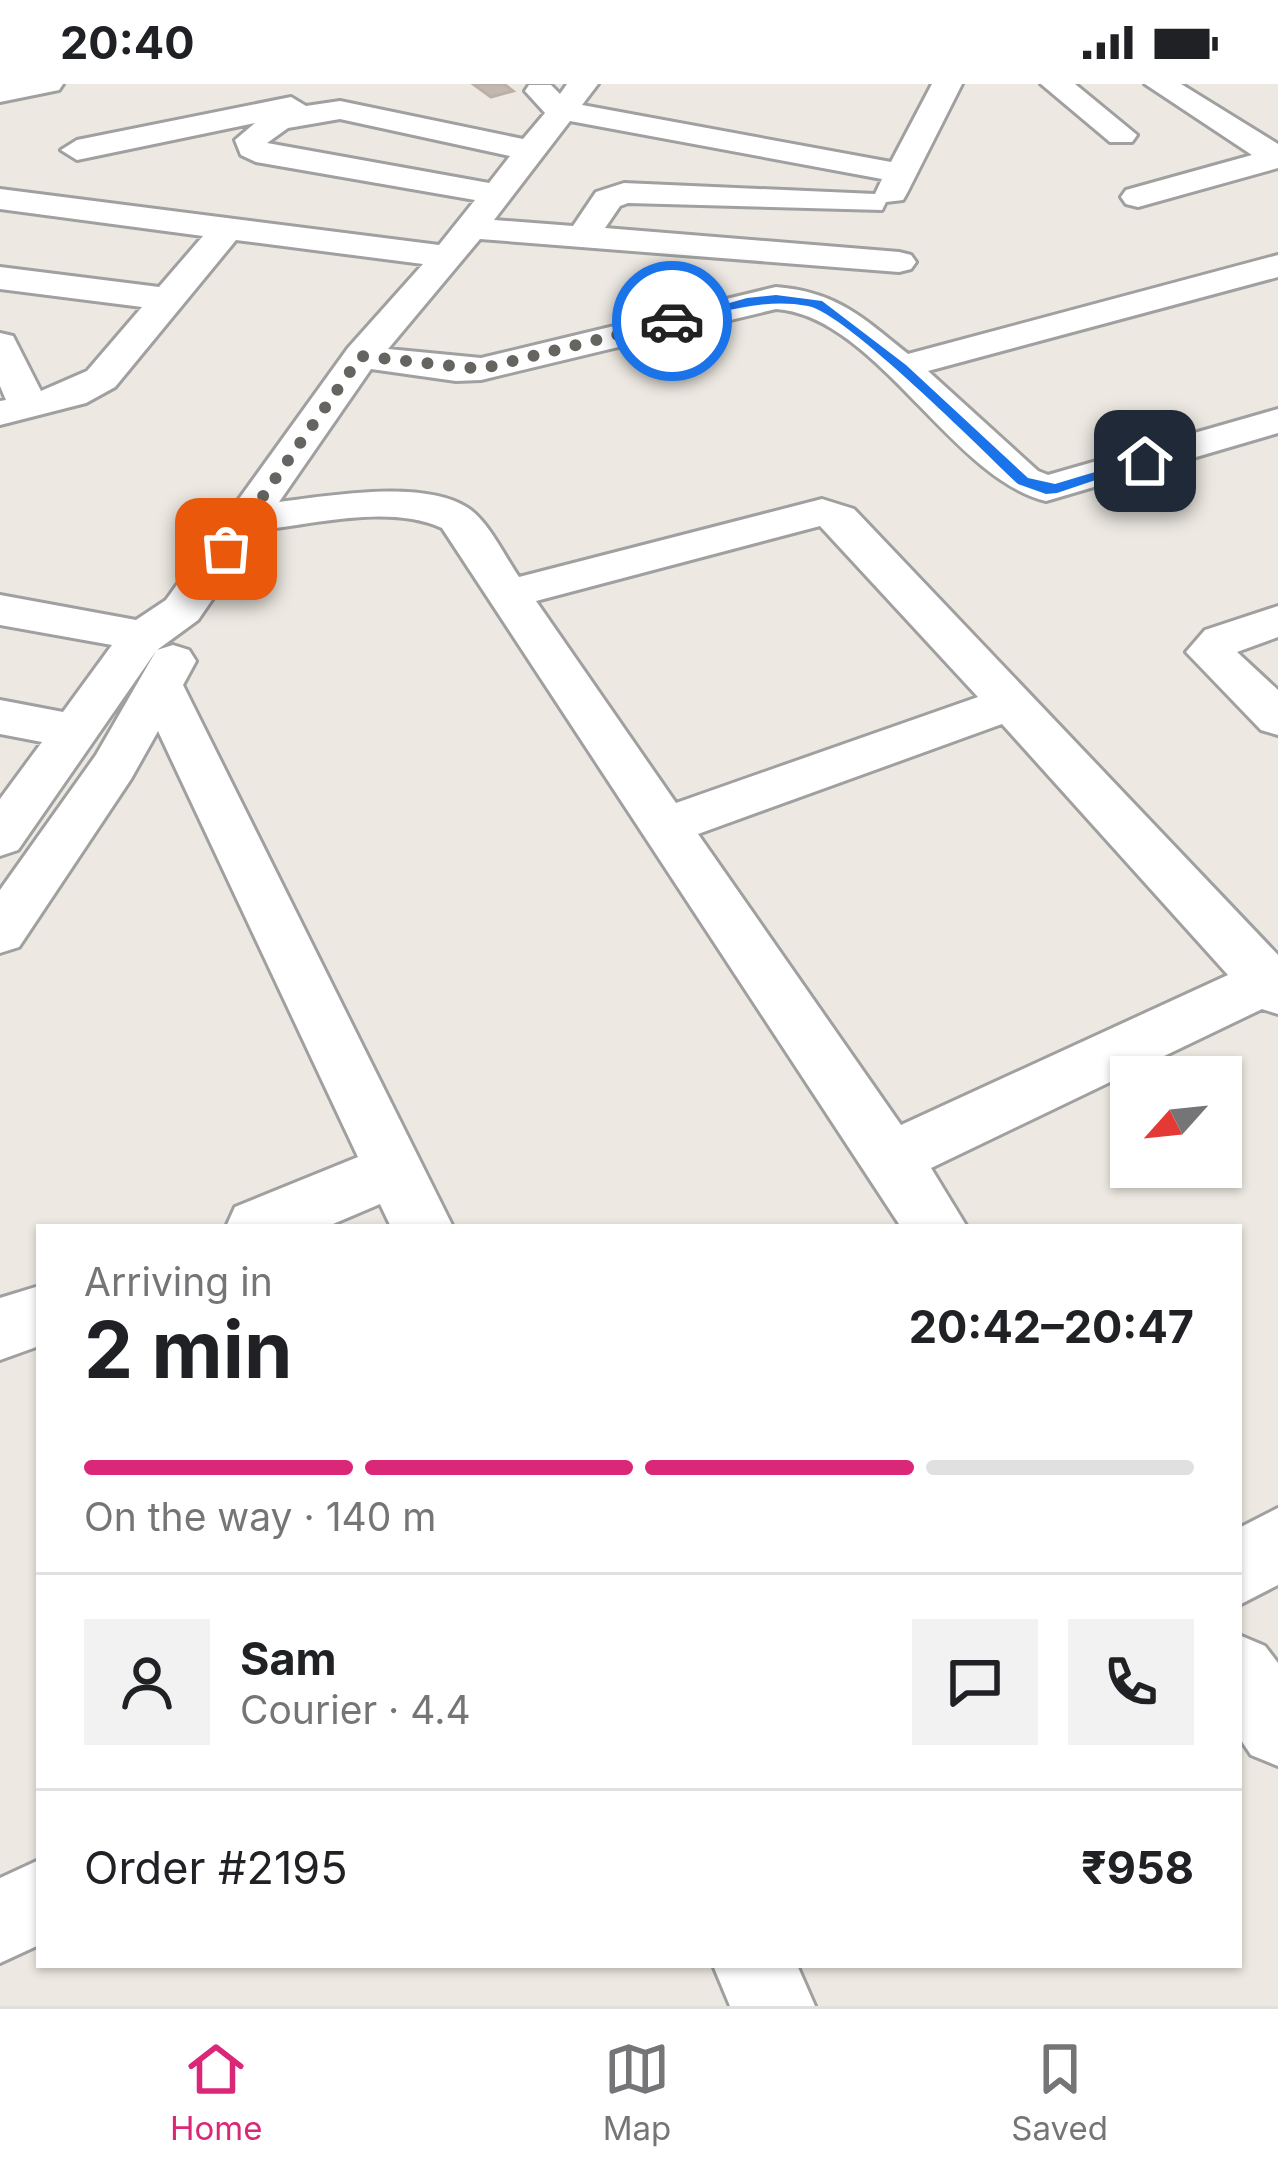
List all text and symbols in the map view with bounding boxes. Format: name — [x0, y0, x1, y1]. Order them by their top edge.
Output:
text: 20:40 — [60, 15, 195, 70]
courier — [612, 261, 732, 381]
icon: car — [639, 288, 705, 354]
pin — [1094, 410, 1196, 512]
icon: home — [1112, 428, 1178, 494]
pin — [175, 498, 277, 600]
icon: bag — [193, 516, 259, 582]
north arrow — [1110, 1056, 1242, 1188]
map controls — [1110, 1056, 1242, 1188]
text: Arriving in — [84, 1258, 273, 1305]
text: 20:42–20:47 — [909, 1299, 1194, 1354]
text: 2 min — [84, 1302, 292, 1397]
text: On the way · 140 m — [84, 1493, 437, 1540]
button: person — [84, 1619, 210, 1745]
button: chat — [912, 1619, 1038, 1745]
button: phone — [1068, 1619, 1194, 1745]
text: Sam — [240, 1631, 337, 1686]
text: Courier · 4.4 — [240, 1686, 471, 1733]
text: Order #2195 — [84, 1840, 348, 1895]
text: ₹958 — [1081, 1840, 1194, 1895]
tab: Home — [170, 2036, 263, 2148]
tab: Map — [603, 2036, 671, 2148]
tab: Saved — [1011, 2036, 1108, 2148]

